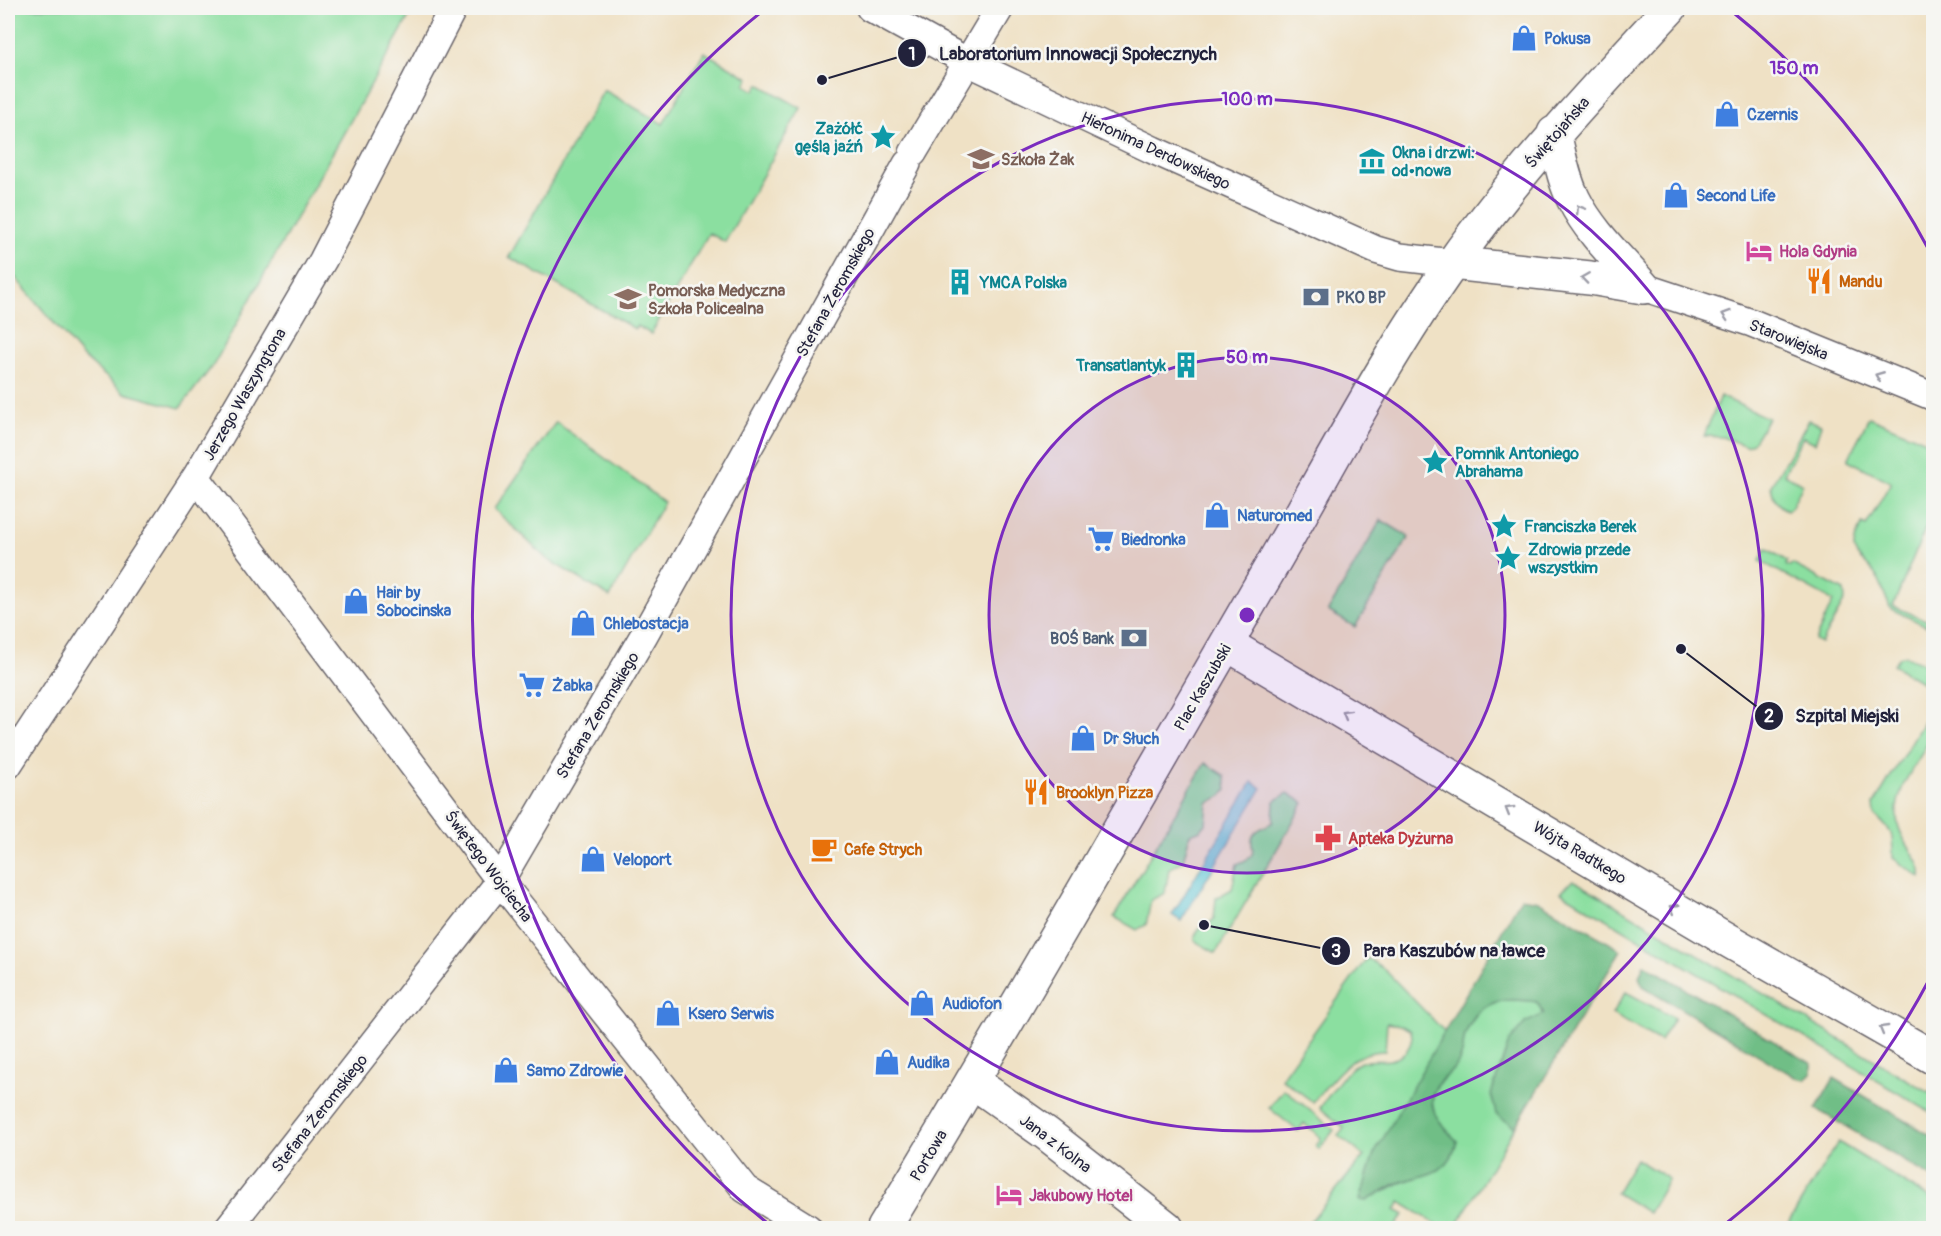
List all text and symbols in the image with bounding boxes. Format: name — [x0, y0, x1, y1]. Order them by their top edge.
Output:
shop icon: Pokusa — [1509, 23, 1539, 53]
place label: Pokusa — [1544, 29, 1591, 49]
callout: Laboratorium Innowacji Społecznych — [897, 35, 1229, 71]
text: 1 — [908, 43, 916, 66]
text: Laboratorium Innowacji Społecznych — [939, 43, 1218, 66]
text: 150 m — [1770, 57, 1819, 80]
text: 100 m — [1221, 88, 1273, 111]
street label: Świętojańska — [1521, 93, 1594, 173]
shop icon: Czernis — [1712, 99, 1742, 129]
place label: Czernis — [1747, 105, 1799, 125]
street label: Hieronima Derdowskiego — [1078, 107, 1234, 194]
place label: Zażółć gęślą jaźń — [795, 119, 863, 157]
place icon: Zażółć gęślą jaźń — [868, 122, 898, 152]
place label: Okna i drzwi: od•nowa — [1391, 143, 1475, 181]
school or university icon: Szkoła Żak — [966, 144, 996, 174]
museum icon: Okna i drzwi: od•nowa — [1357, 146, 1387, 176]
place label: Szkoła Żak — [1001, 150, 1075, 170]
shop icon: Second Life — [1661, 180, 1691, 210]
place label: Second Life — [1696, 186, 1777, 206]
one-way arrow — [1576, 205, 1587, 216]
street label: Stefana Żeromskiego — [792, 224, 880, 360]
hotel icon: Hola Gdynia — [1744, 236, 1774, 266]
place label: Hola Gdynia — [1779, 242, 1858, 262]
restaurant icon: Mandu — [1804, 266, 1834, 296]
building icon: YMCA Polska — [945, 267, 975, 297]
one-way arrow — [1581, 272, 1590, 285]
place label: Mandu — [1839, 272, 1882, 292]
place label: YMCA Polska — [979, 273, 1068, 293]
place label: Pomorska Medyczna Szkoła Policealna — [648, 281, 786, 319]
bank icon: PKO BP — [1301, 282, 1331, 312]
school or university icon: Pomorska Medyczna Szkoła Policealna — [613, 284, 643, 314]
place label: PKO BP — [1336, 288, 1386, 308]
one-way arrow — [1721, 309, 1732, 322]
street label: Starowiejska — [1746, 315, 1831, 365]
street label: Jerzego Waszyngtona — [199, 325, 291, 464]
text: 50 m — [1226, 346, 1268, 369]
building icon: Transatlantyk — [1171, 350, 1201, 380]
place label: Transatlantyk — [1075, 356, 1166, 376]
one-way arrow — [1874, 370, 1885, 383]
place label: Pomnik Antoniego Abrahama — [1455, 444, 1579, 482]
place icon: Pomnik Antoniego Abrahama — [1420, 447, 1450, 477]
shop icon: Naturomed — [1202, 500, 1232, 530]
place label: Naturomed — [1237, 506, 1313, 526]
place icon: Franciszka Berek — [1489, 511, 1519, 541]
place label: Franciszka Berek — [1524, 517, 1637, 537]
supermarket icon: Biedronka — [1086, 524, 1116, 554]
place label: Biedronka — [1121, 530, 1186, 550]
place label: Zdrowia przede wszystkim — [1528, 540, 1632, 578]
place icon: Zdrowia przede wszystkim — [1493, 543, 1523, 573]
place label: Hair by Sobocinska — [376, 583, 452, 621]
shop icon: Hair by Sobocinska — [341, 586, 371, 616]
centre of rings — [1237, 605, 1257, 625]
shop icon: Chlebostacja — [568, 608, 598, 638]
place label: Chlebostacja — [603, 614, 689, 634]
bank icon: BOŚ Bank — [1119, 623, 1149, 653]
place label: BOŚ Bank — [1050, 628, 1114, 649]
street label: Plac Kaszubski — [1170, 640, 1236, 734]
street label: Stefana Żeromskiego — [552, 648, 644, 783]
supermarket icon: Żabka — [517, 670, 547, 700]
place label: Żabka — [552, 676, 593, 696]
callout: Szpital Miejski — [1754, 698, 1911, 734]
text: 2 — [1764, 705, 1774, 728]
text: Szpital Miejski — [1795, 705, 1899, 728]
one-way arrow — [1342, 709, 1352, 721]
shop icon: Dr Słuch — [1068, 723, 1098, 753]
place label: Dr Słuch — [1103, 729, 1160, 749]
restaurant icon: Brooklyn Pizza — [1021, 777, 1051, 807]
place label: Brooklyn Pizza — [1056, 783, 1154, 803]
one-way arrow — [1505, 805, 1515, 817]
street label: Świętego Wojciecha — [440, 807, 536, 926]
street label: Wójta Radtkego — [1529, 817, 1630, 889]
pharmacy icon: Apteka Dyżurna — [1313, 823, 1343, 853]
place label: Apteka Dyżurna — [1348, 829, 1454, 849]
cafe icon: Cafe Strych — [809, 834, 839, 864]
place label: Cafe Strych — [844, 840, 923, 860]
shop icon: Veloport — [578, 844, 608, 874]
place label: Veloport — [613, 850, 672, 870]
one-way arrow — [1670, 903, 1680, 915]
callout: Para Kaszubów na ławce — [1321, 933, 1557, 969]
text: 3 — [1331, 940, 1341, 963]
text: Para Kaszubów na ławce — [1363, 940, 1546, 963]
shop icon: Audiofon — [907, 988, 937, 1018]
place label: Audiofon — [942, 994, 1002, 1014]
shop icon: Ksero Serwis — [653, 998, 683, 1028]
place label: Ksero Serwis — [688, 1004, 775, 1024]
one-way arrow — [1879, 1024, 1889, 1036]
shop icon: Audika — [872, 1047, 902, 1077]
street label: Stefana Żeromskiego — [267, 1050, 372, 1177]
place label: Audika — [907, 1053, 950, 1073]
shop icon: Samo Zdrowie — [491, 1055, 521, 1085]
place label: Samo Zdrowie — [526, 1061, 624, 1081]
street label: Jana z Kolna — [1015, 1110, 1095, 1177]
street label: Portowa — [906, 1126, 952, 1185]
hotel icon: Jakubowy Hotel — [994, 1180, 1024, 1210]
place label: Jakubowy Hotel — [1029, 1186, 1133, 1206]

